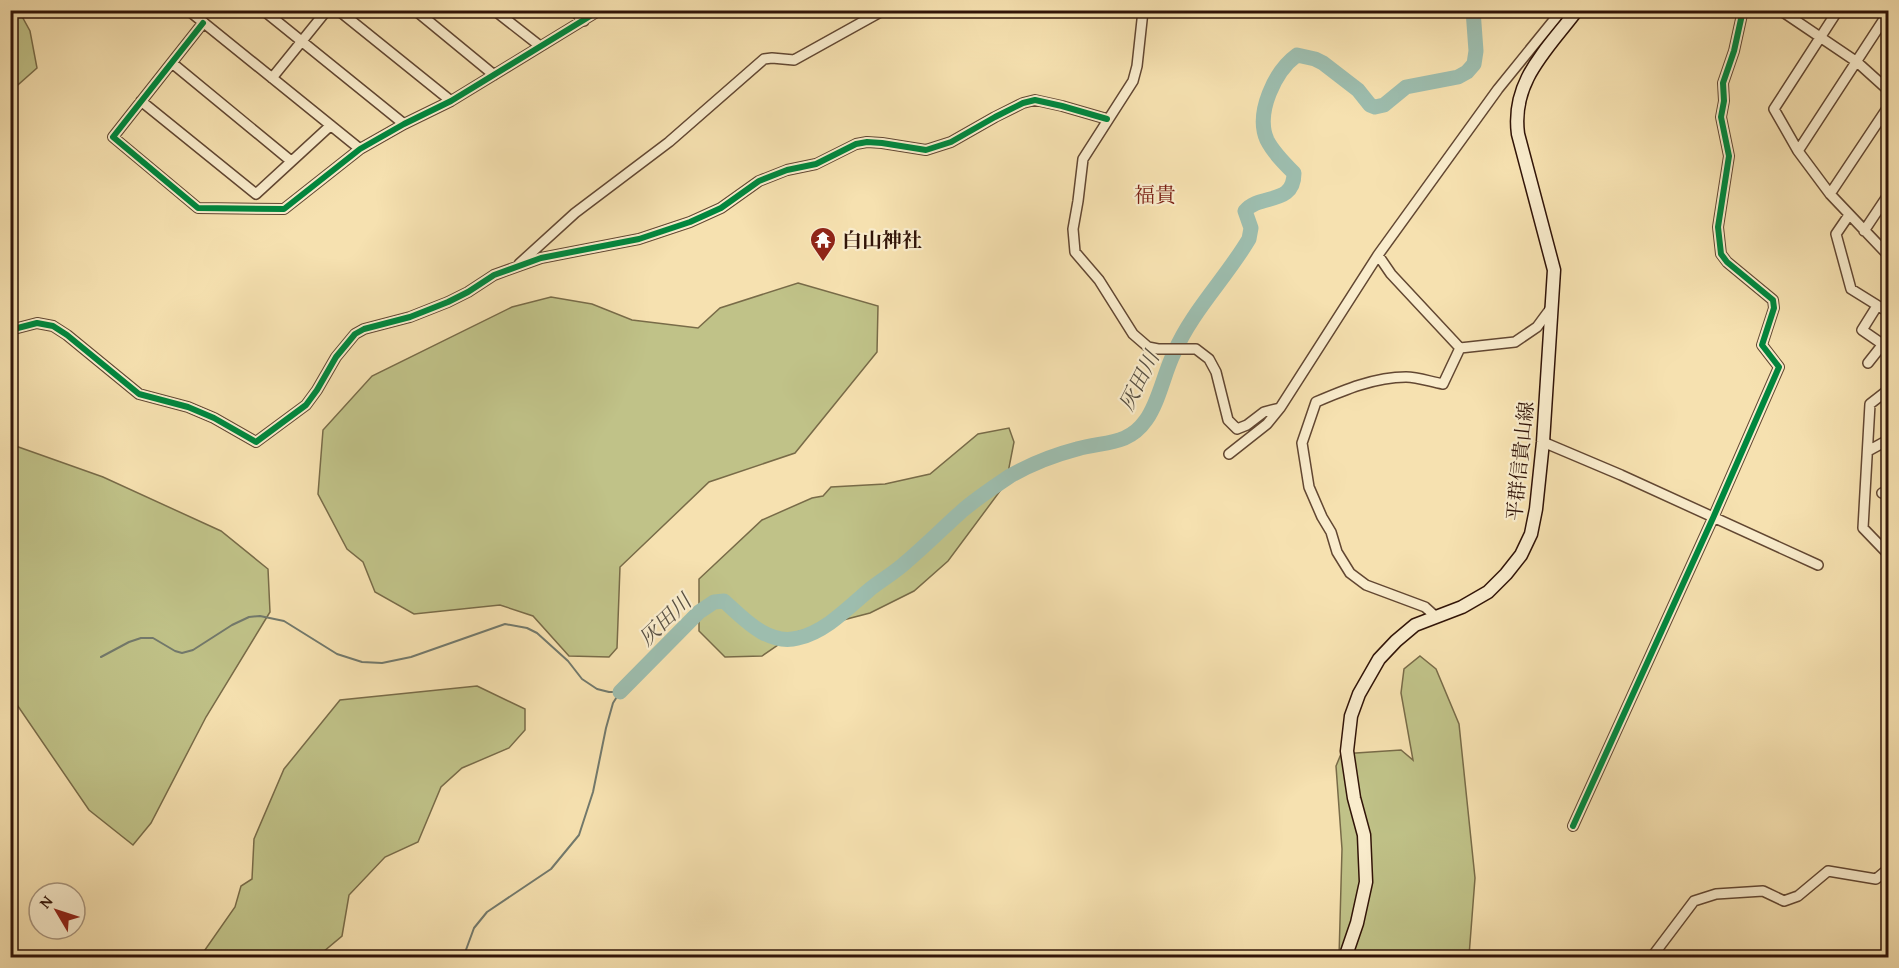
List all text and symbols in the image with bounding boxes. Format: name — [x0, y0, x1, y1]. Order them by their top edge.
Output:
district label: 福貴 — [1134, 179, 1176, 210]
temple icon: 白山神社 — [808, 225, 838, 263]
place label: 白山神社 — [842, 225, 922, 254]
water label: 灰田川 — [1110, 344, 1168, 416]
street label: 平群信貴山線 — [1499, 400, 1540, 522]
water label: 灰田川 — [631, 585, 700, 653]
north arrow — [27, 881, 87, 941]
text: N — [33, 890, 58, 913]

